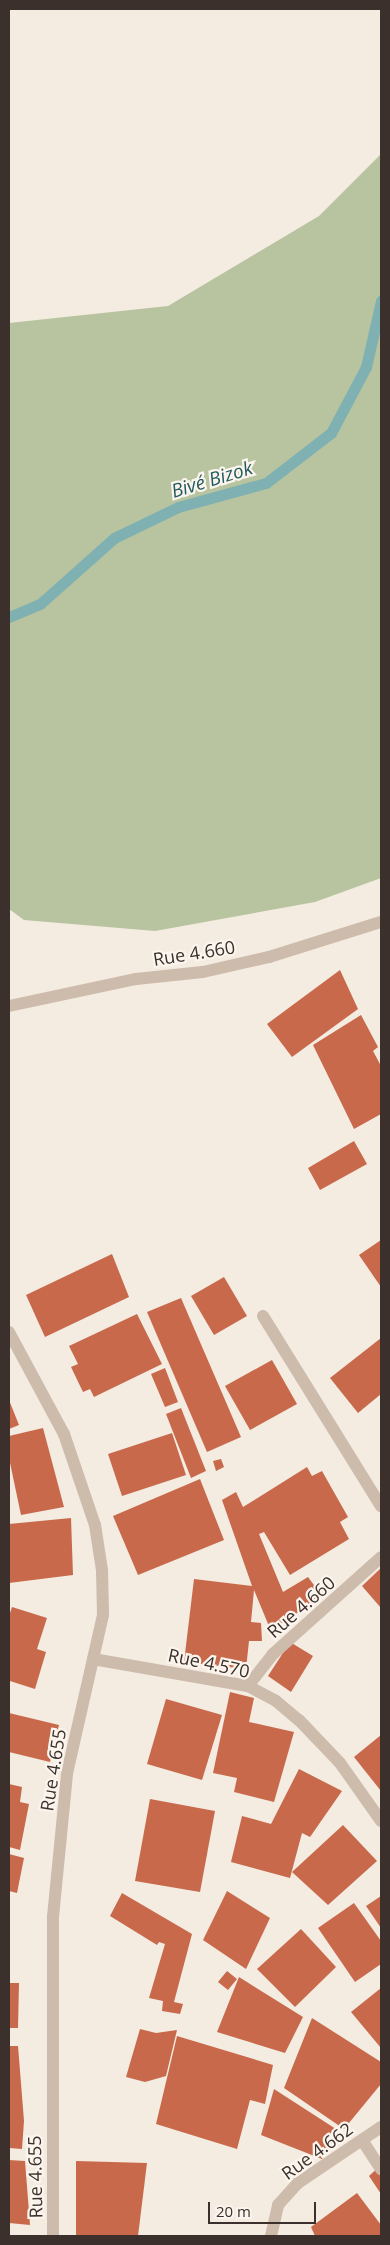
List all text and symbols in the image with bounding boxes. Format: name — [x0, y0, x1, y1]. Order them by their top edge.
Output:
water label: Bivé Bizok — [169, 457, 255, 503]
street label: Rue 4.660 — [151, 936, 237, 970]
street label: Rue 4.660 — [263, 1572, 339, 1642]
street label: Rue 4.570 — [166, 1644, 252, 1682]
street label: Rue 4.655 — [36, 1727, 70, 1813]
street label: Rue 4.662 — [277, 2118, 357, 2184]
street label: Rue 4.655 — [23, 2135, 47, 2219]
scale bar — [210, 2192, 318, 2224]
text: 20 m — [216, 2201, 251, 2221]

